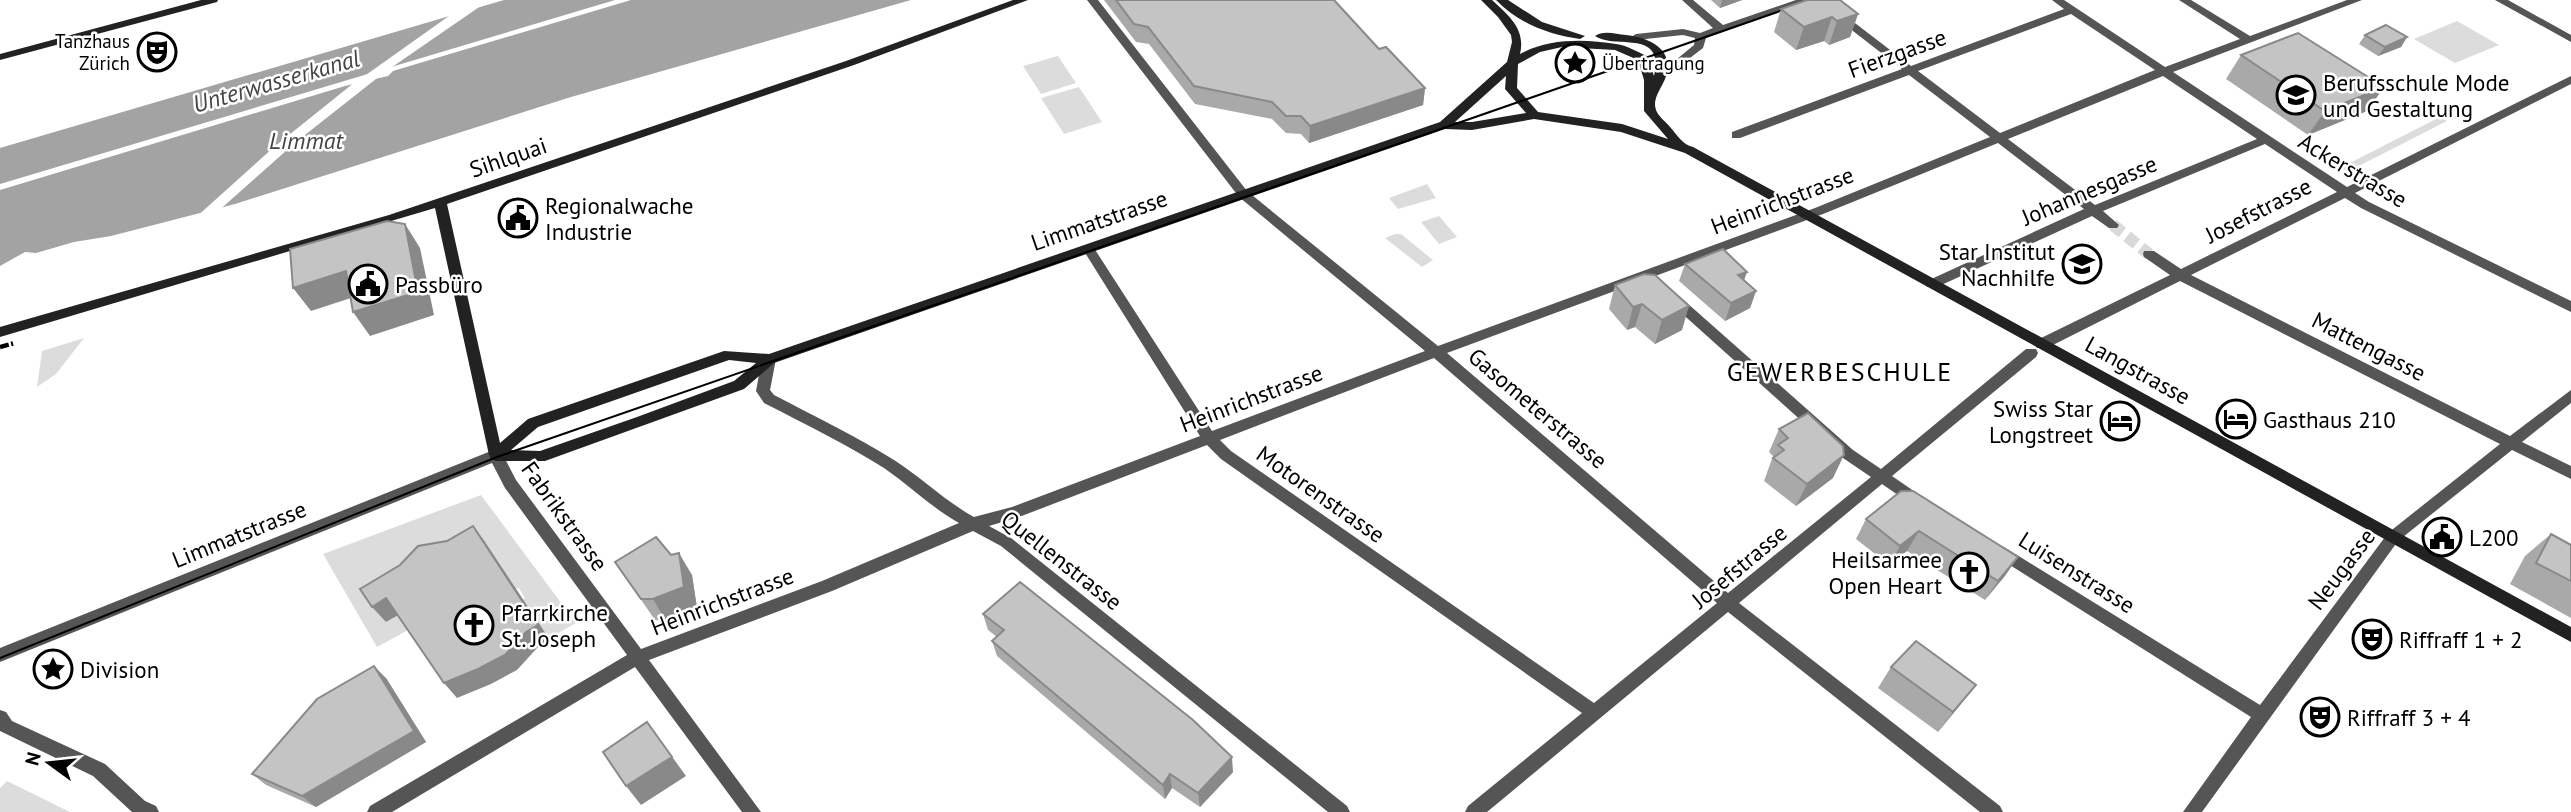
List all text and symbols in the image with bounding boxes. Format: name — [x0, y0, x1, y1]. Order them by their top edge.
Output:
street label: Fierzgasse — [1844, 22, 1950, 84]
place label: Tanzhaus Zürich — [55, 29, 130, 75]
theatre icon: Tanzhaus Zürich — [136, 31, 178, 73]
water label: Unterwasserkanal — [189, 42, 364, 120]
place icon: Übertragung — [1554, 42, 1596, 84]
place label: Übertragung — [1602, 51, 1705, 75]
place label: Berufsschule Mode und Gestaltung — [2323, 68, 2510, 123]
school or university icon: Berufsschule Mode und Gestaltung — [2275, 74, 2317, 116]
water label: Limmat — [269, 125, 344, 156]
street label: Ackerstrasse — [2293, 126, 2413, 214]
street label: Sihlquai — [465, 130, 551, 184]
street label: Johannesgasse — [2016, 148, 2161, 232]
street label: Heinrichstrasse — [1707, 159, 1857, 241]
street label: Josefstrasse — [2199, 171, 2316, 250]
street label: Limmatstrasse — [1027, 183, 1171, 257]
place label: Regionalwache Industrie — [545, 191, 694, 246]
public building icon: Regionalwache Industrie — [497, 197, 539, 239]
place label: Star Institut Nachhilfe — [1939, 237, 2055, 292]
school or university icon: Star Institut Nachhilfe — [2061, 243, 2103, 285]
public building icon: Passbüro — [347, 263, 389, 305]
place label: Passbüro — [395, 270, 483, 299]
street label: Mattengasse — [2307, 305, 2431, 387]
street label: Langstrasse — [2080, 329, 2196, 411]
street label: Gasometerstrasse — [1463, 341, 1613, 475]
district label: GEWERBESCHULE — [1727, 355, 1953, 388]
street label: Heinrichstrasse — [1176, 357, 1326, 439]
place label: Swiss Star Longstreet — [1989, 394, 2093, 449]
hotel icon: Gasthaus 210 — [2215, 398, 2257, 440]
hotel icon: Swiss Star Longstreet — [2099, 400, 2141, 442]
place label: Gasthaus 210 — [2263, 405, 2396, 434]
street label: Motorenstrasse — [1251, 439, 1391, 549]
street label: Fabrikstrasse — [516, 456, 614, 576]
street label: Limmatstrasse — [168, 494, 310, 574]
street label: Quellenstrasse — [996, 504, 1128, 616]
public building icon: L200 — [2421, 516, 2463, 558]
street label: Josefstrasse — [1685, 518, 1793, 615]
street label: Neugasse — [2301, 523, 2381, 615]
place label: L200 — [2469, 523, 2519, 552]
street label: Luisenstrasse — [2013, 525, 2141, 619]
place label: Heilsarmee Open Heart — [1829, 545, 1942, 600]
church icon: Heilsarmee Open Heart — [1948, 551, 1990, 593]
street label: Heinrichstrasse — [647, 560, 797, 642]
place label: Pfarrkirche St. Joseph — [501, 598, 608, 653]
church icon: Pfarrkirche St. Joseph — [453, 604, 495, 646]
theatre icon: Riffraff 1 + 2 — [2351, 618, 2393, 660]
place label: Riffraff 1 + 2 — [2399, 625, 2523, 654]
place icon: Division — [32, 648, 74, 690]
place label: Division — [80, 655, 159, 684]
theatre icon: Riffraff 3 + 4 — [2299, 696, 2341, 738]
place label: Riffraff 3 + 4 — [2347, 703, 2471, 732]
north arrow — [14, 728, 84, 798]
text: N — [19, 749, 46, 768]

